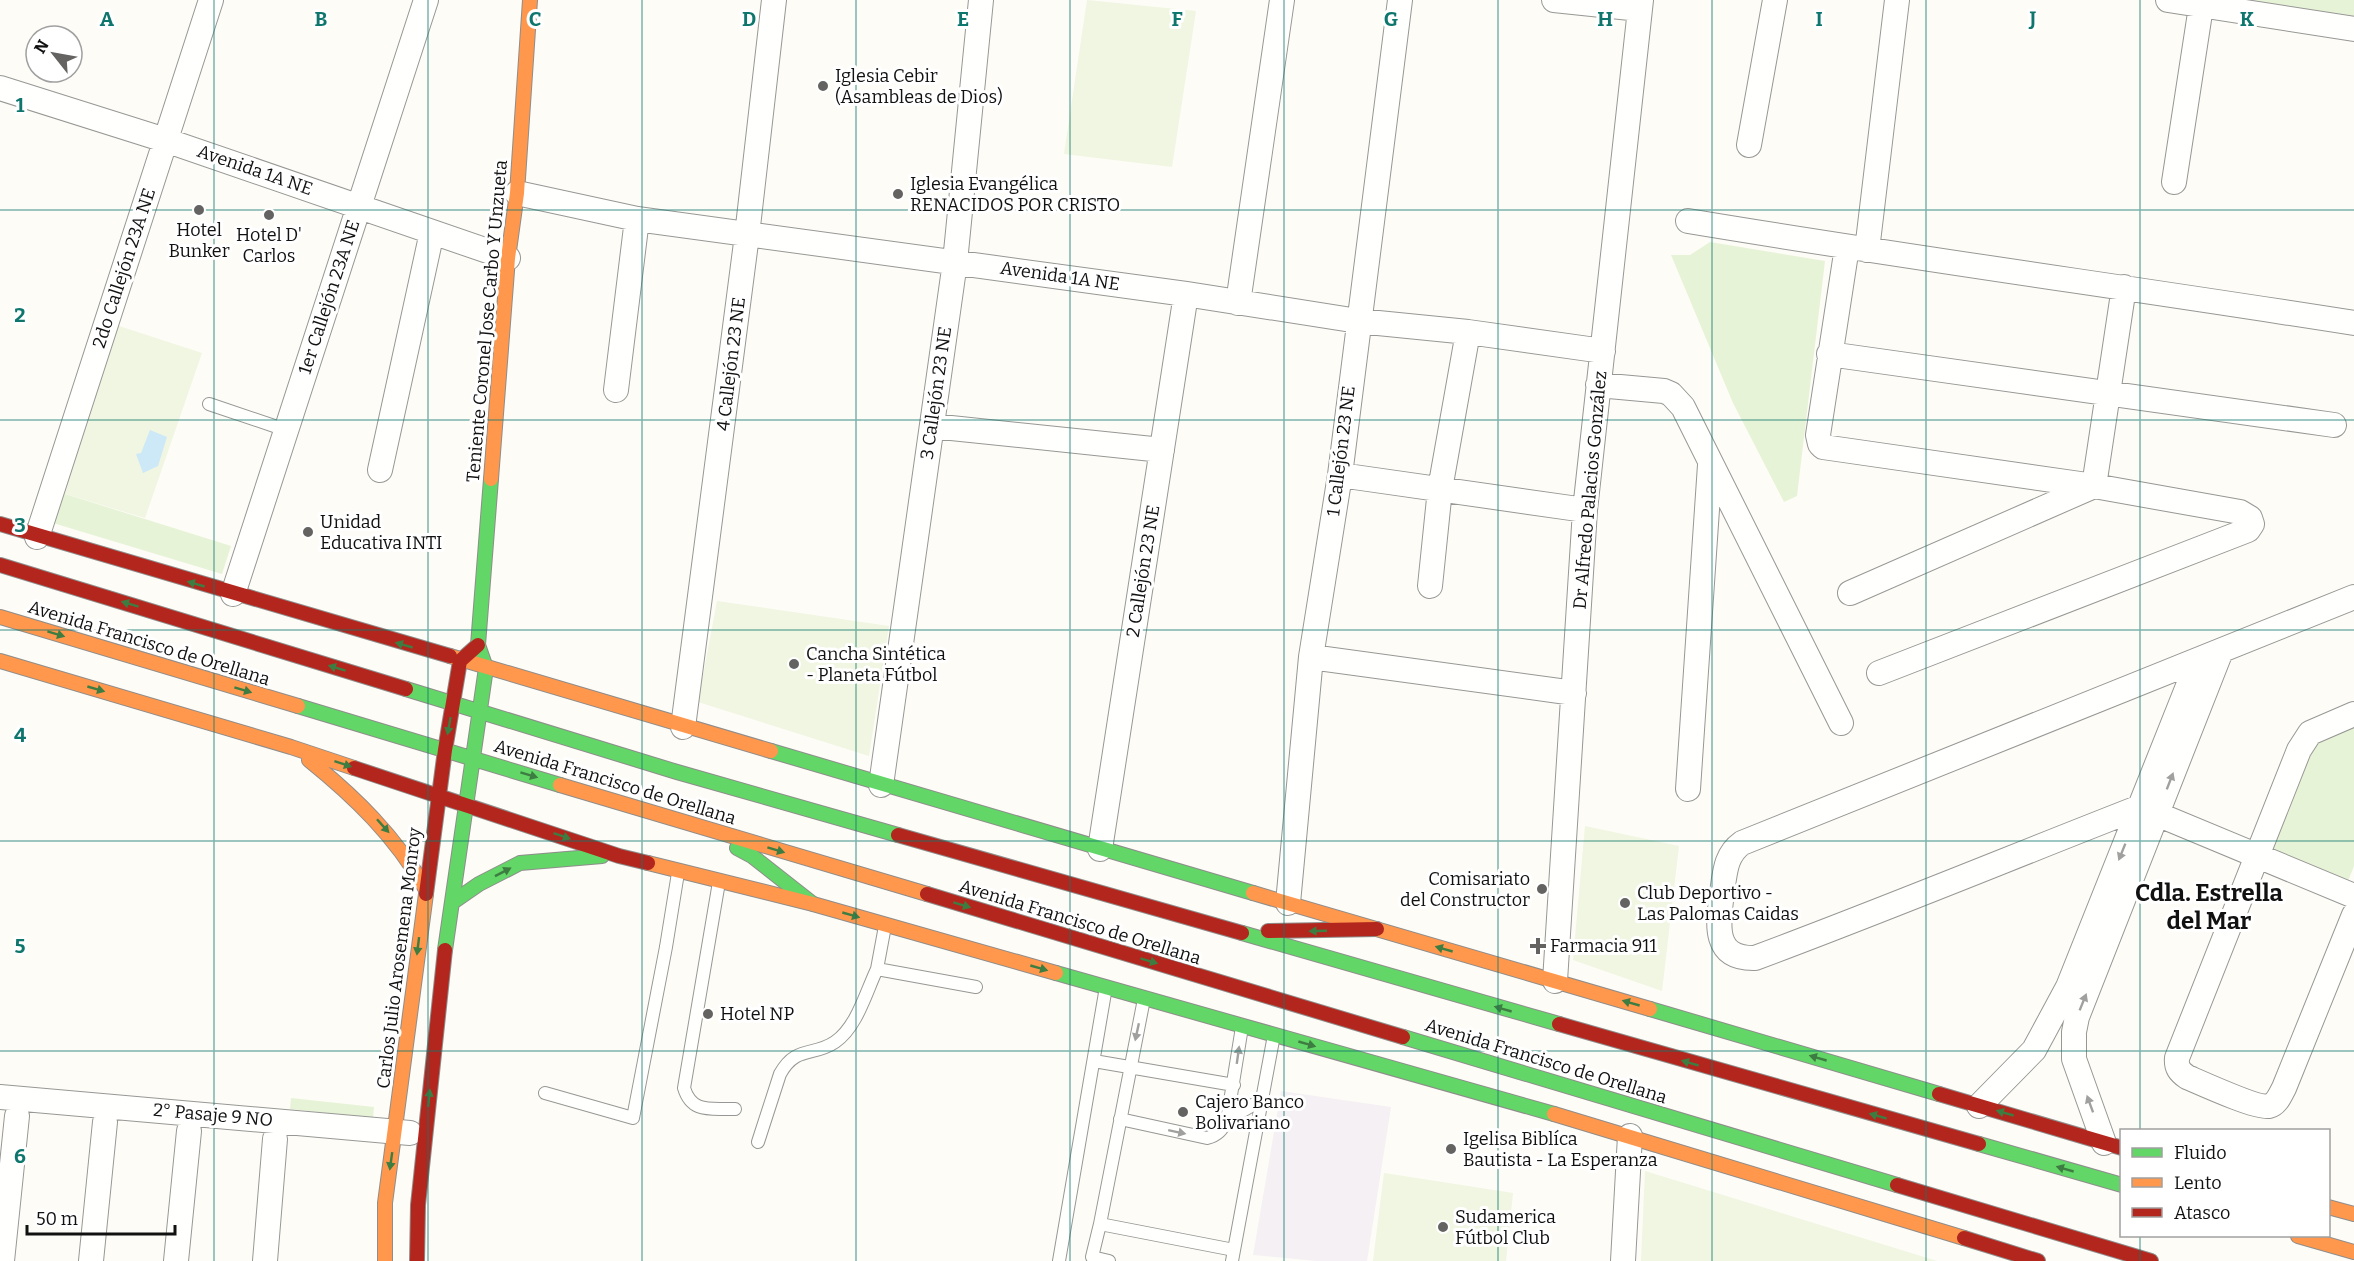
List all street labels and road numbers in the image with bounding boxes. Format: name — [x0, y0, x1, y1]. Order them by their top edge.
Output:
street label: Avenida 1A NE — [194, 140, 316, 200]
street label: Teniente Coronel Jose Carbo Y Unzueta — [462, 159, 512, 483]
street label: 2do Callejón 23A NE — [88, 185, 160, 351]
street label: 1er Callejón 23A NE — [294, 217, 364, 377]
street label: Avenida 1A NE — [999, 257, 1121, 295]
street label: 4 Callejón 23 NE — [712, 296, 750, 432]
street label: 3 Callejón 23 NE — [916, 325, 956, 461]
street label: Dr Alfredo Palacios González — [1569, 370, 1611, 610]
street label: 1 Callejón 23 NE — [1322, 385, 1360, 517]
street label: 2 Callejón 23 NE — [1122, 503, 1164, 639]
street label: Avenida Francisco de Orellana — [25, 596, 273, 690]
street label: Avenida Francisco de Orellana — [491, 735, 739, 829]
street label: Carlos Julio Arosemena Monroy — [372, 826, 426, 1090]
street label: Avenida Francisco de Orellana — [956, 875, 1204, 969]
street label: Avenida Francisco de Orellana — [1422, 1014, 1670, 1108]
street label: 2° Pasaje 9 NO — [152, 1099, 274, 1131]

